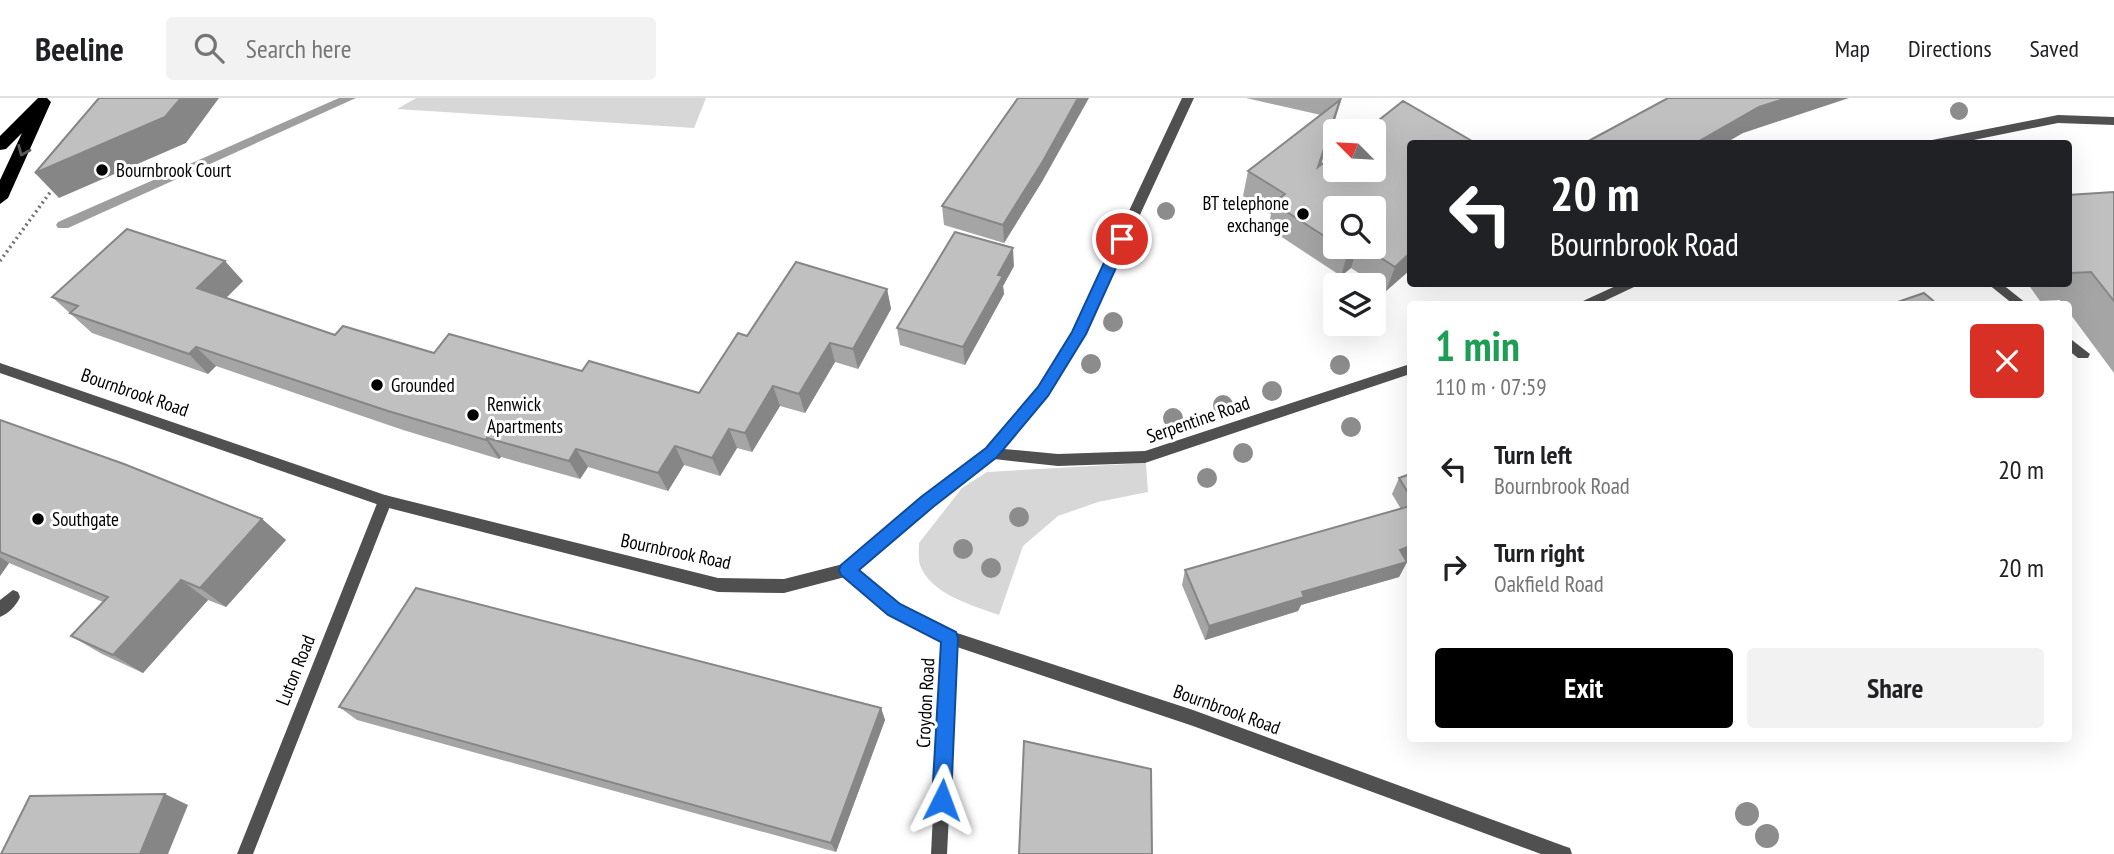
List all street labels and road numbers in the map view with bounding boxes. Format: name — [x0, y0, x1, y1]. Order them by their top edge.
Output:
street label: Bournbrook Road — [78, 362, 192, 422]
street label: Serpentine Road — [1143, 390, 1253, 448]
street label: Bournbrook Road — [619, 528, 733, 574]
street label: Luton Road — [270, 631, 320, 709]
street label: Croydon Road — [911, 657, 939, 749]
street label: Bournbrook Road — [1170, 679, 1284, 739]

